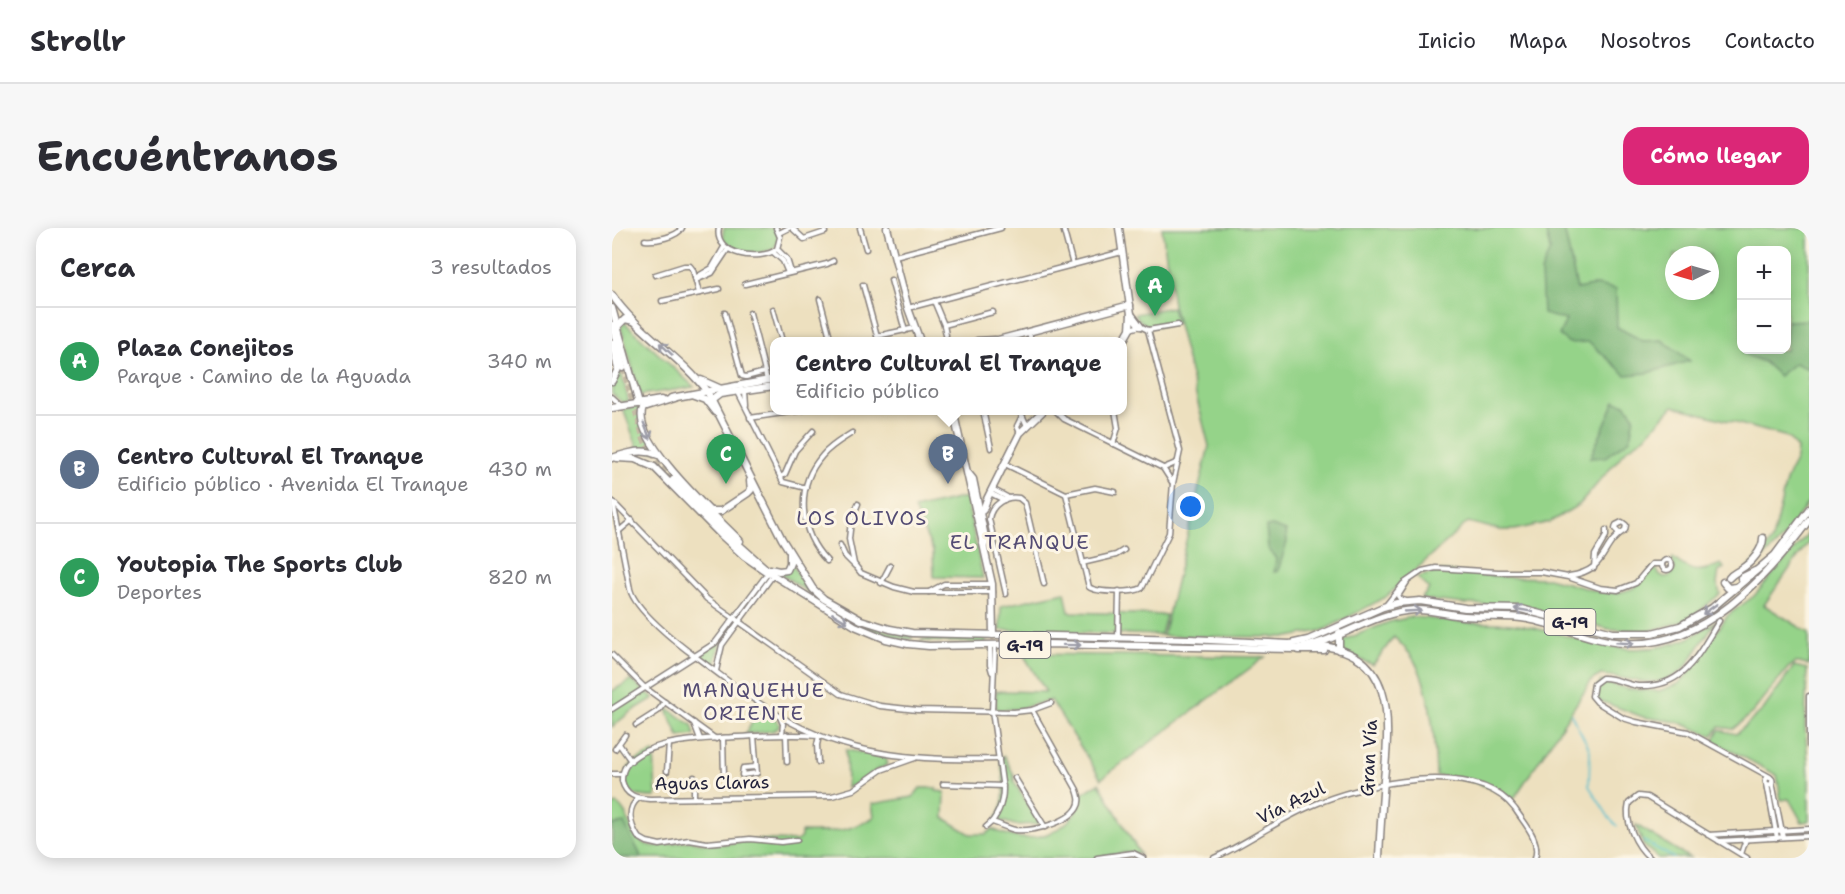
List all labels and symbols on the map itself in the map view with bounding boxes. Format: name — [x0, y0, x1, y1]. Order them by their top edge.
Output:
north arrow — [1665, 246, 1719, 300]
pin: A — [1136, 266, 1174, 316]
one-way arrow — [658, 342, 673, 356]
one-way arrow — [642, 421, 653, 440]
pin: C — [706, 434, 746, 484]
pin: B — [928, 434, 968, 484]
your location — [1176, 492, 1205, 521]
district label: LOS OLIVOS — [796, 505, 928, 531]
district label: EL TRANQUE — [950, 529, 1090, 555]
one-way arrow — [1702, 603, 1718, 615]
one-way arrow — [1514, 604, 1534, 615]
one-way arrow — [1403, 605, 1423, 616]
road number: G-19 — [1544, 609, 1596, 635]
one-way arrow — [831, 612, 848, 624]
road number: G-19 — [1000, 632, 1050, 658]
one-way arrow — [1615, 638, 1635, 649]
one-way arrow — [1061, 639, 1081, 650]
district label: MANQUEHUE ORIENTE — [683, 677, 826, 726]
street label: Gran Vía — [1355, 719, 1383, 797]
street label: Aguas Claras — [654, 770, 770, 796]
street label: Vía Azul — [1253, 776, 1330, 830]

